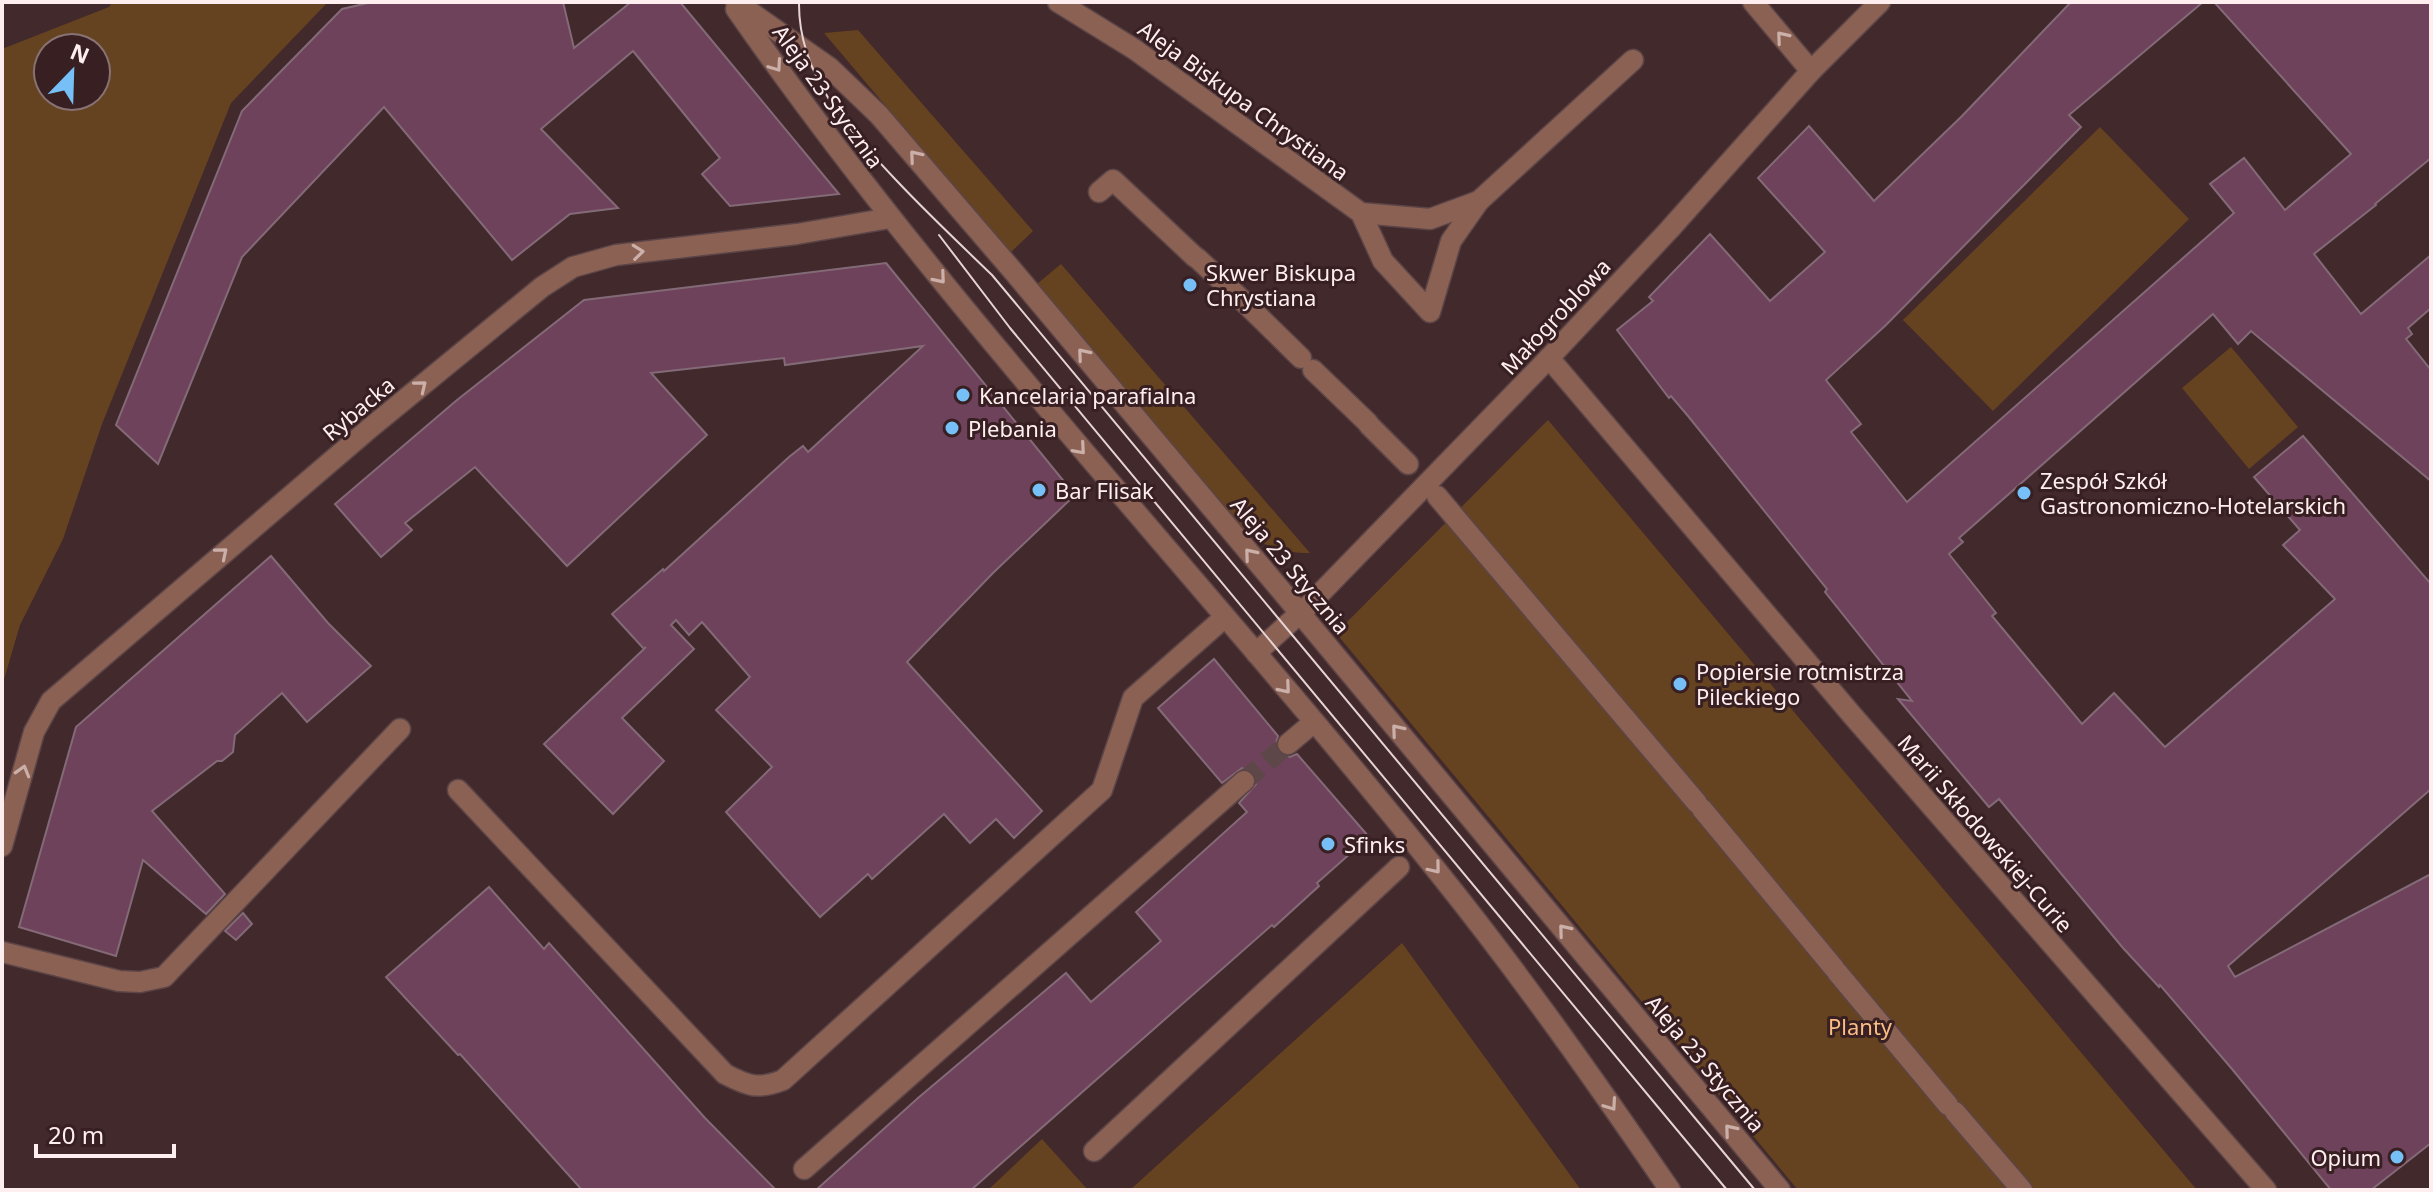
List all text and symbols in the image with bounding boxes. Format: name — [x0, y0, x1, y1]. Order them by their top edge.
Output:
street label: Aleja Biskupa Chrystiana — [1133, 13, 1355, 187]
street label: Aleja 23 Stycznia — [767, 18, 891, 174]
one-way arrow — [1777, 31, 1792, 46]
north arrow — [32, 32, 112, 112]
text: N — [66, 35, 94, 70]
one-way arrow — [766, 58, 781, 72]
one-way arrow — [910, 151, 924, 166]
one-way arrow — [632, 244, 645, 261]
street label: Małogroblowa — [1493, 251, 1617, 381]
place label: Skwer Biskupa Chrystiana — [1206, 257, 1356, 312]
one-way arrow — [930, 269, 945, 283]
marker: Skwer Biskupa Chrystiana — [1181, 276, 1199, 294]
one-way arrow — [1078, 349, 1093, 364]
street label: Rybacka — [316, 369, 400, 447]
place label: Kancelaria parafialna — [979, 380, 1196, 410]
one-way arrow — [412, 381, 427, 396]
marker: Kancelaria parafialna — [954, 386, 972, 404]
place label: Plebania — [968, 413, 1057, 443]
marker: Plebania — [943, 419, 961, 437]
one-way arrow — [1071, 440, 1085, 454]
place label: Zespół Szkół Gastronomiczno-Hotelarskich — [2040, 465, 2346, 520]
place label: Bar Flisak — [1055, 475, 1154, 505]
marker: Bar Flisak — [1030, 481, 1048, 499]
marker: Zespół Szkół Gastronomiczno-Hotelarskich — [2015, 484, 2033, 502]
street label: Aleja 23 Stycznia — [1225, 490, 1357, 640]
one-way arrow — [213, 548, 228, 563]
one-way arrow — [1245, 548, 1260, 563]
place label: Popiersie rotmistrza Pileckiego — [1696, 656, 1904, 711]
marker: Popiersie rotmistrza Pileckiego — [1671, 675, 1689, 693]
one-way arrow — [1275, 678, 1290, 693]
one-way arrow — [1392, 725, 1407, 739]
street label: Marii Skłodowskiej-Curie — [1892, 728, 2080, 938]
one-way arrow — [14, 764, 30, 778]
place label: Sfinks — [1344, 829, 1405, 859]
marker: Sfinks — [1319, 835, 1337, 853]
one-way arrow — [1425, 859, 1440, 873]
one-way arrow — [1559, 925, 1574, 939]
street label: Aleja 23 Stycznia — [1640, 988, 1772, 1138]
park label: Planty — [1828, 1011, 1893, 1041]
one-way arrow — [1601, 1096, 1616, 1110]
scale bar — [36, 1108, 174, 1158]
text: 20 m — [48, 1118, 104, 1151]
one-way arrow — [1725, 1125, 1740, 1139]
place label: Opium — [2310, 1142, 2381, 1172]
marker: Opium — [2388, 1148, 2406, 1166]

